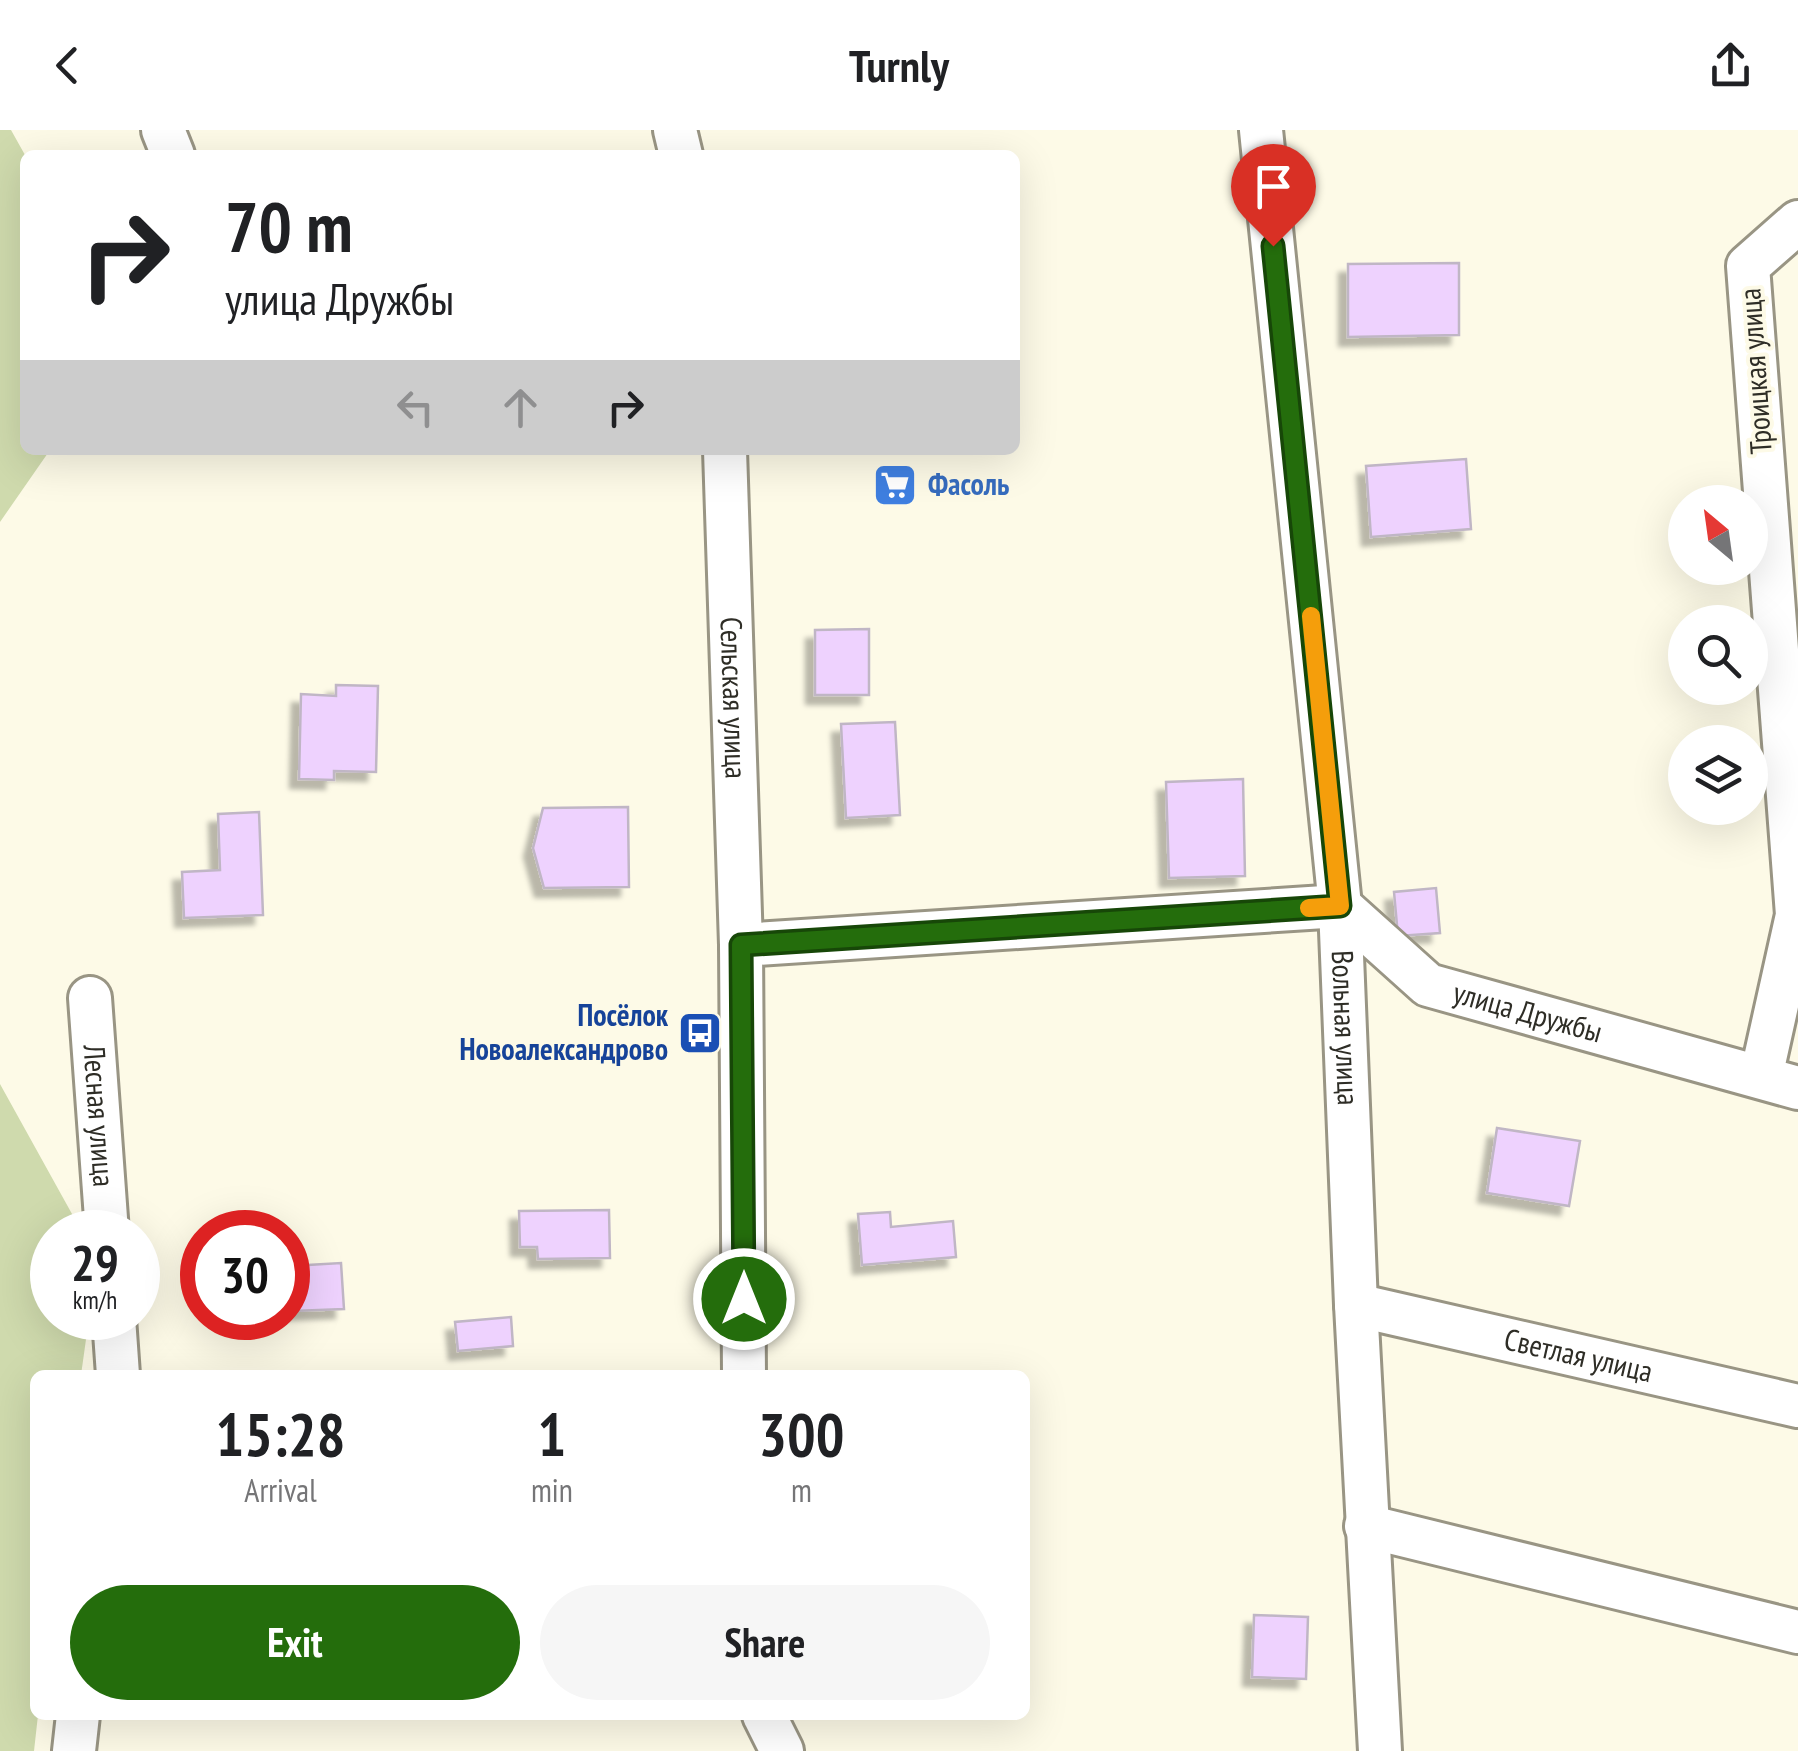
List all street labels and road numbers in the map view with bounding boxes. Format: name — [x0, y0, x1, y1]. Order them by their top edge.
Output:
street label: Троицкая улица — [1729, 287, 1780, 455]
street label: Сельская улица — [712, 616, 757, 779]
street label: Вольная улица — [1324, 950, 1369, 1106]
street label: улица Дружбы — [1449, 972, 1607, 1051]
street label: Лесная улица — [75, 1042, 125, 1188]
street label: Светлая улица — [1501, 1319, 1656, 1390]

